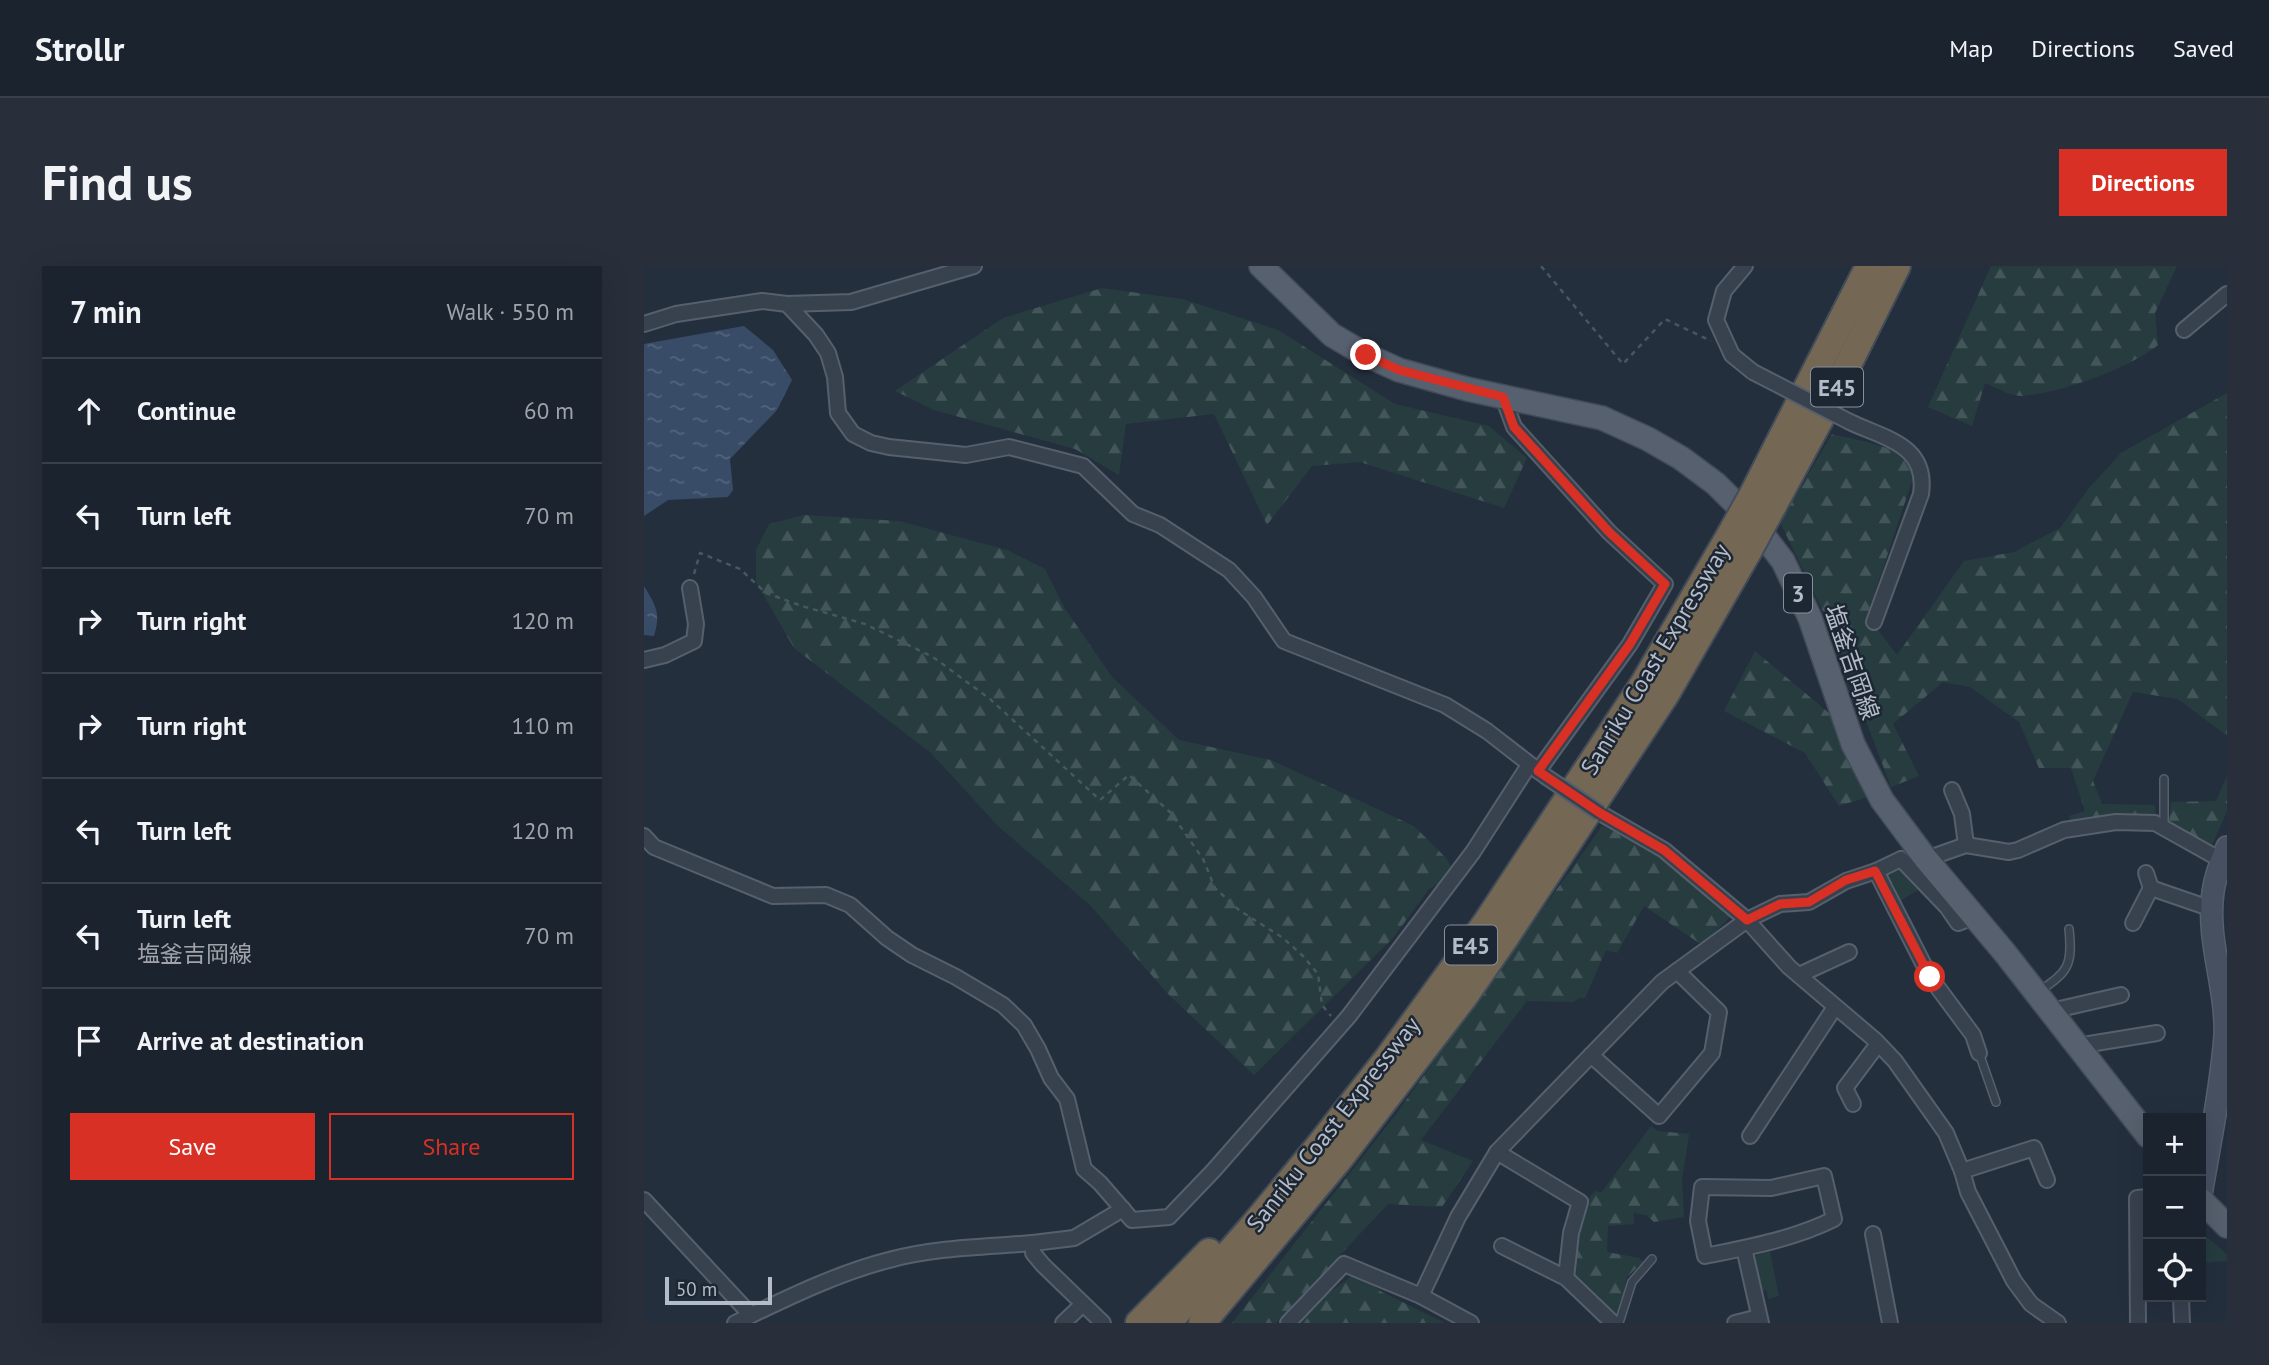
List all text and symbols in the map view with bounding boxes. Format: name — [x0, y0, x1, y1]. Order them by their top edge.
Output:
text: Strollr — [35, 27, 124, 70]
text: Map — [1949, 33, 1993, 64]
text: Directions — [2031, 33, 2135, 64]
text: Saved — [2173, 33, 2234, 64]
button: Directions — [2059, 149, 2227, 216]
text: Find us — [42, 150, 193, 214]
text: 7 min — [70, 292, 142, 331]
text: Walk · 550 m — [447, 297, 574, 326]
route end — [1350, 339, 1381, 370]
road number: E45 — [1811, 368, 1863, 406]
icon: ahead — [70, 392, 108, 430]
text: Continue — [137, 394, 236, 427]
text: 60 m — [524, 396, 574, 425]
icon: left — [70, 497, 108, 535]
text: Turn left — [137, 499, 231, 532]
text: 70 m — [524, 501, 574, 530]
street label: Sanriku Coast Expressway — [1573, 537, 1737, 781]
road number: 3 — [1784, 574, 1812, 612]
street label: 塩釜吉岡線 — [1818, 600, 1886, 724]
icon: right — [70, 602, 108, 640]
text: Turn right — [137, 604, 246, 637]
text: 120 m — [512, 606, 574, 635]
icon: right — [70, 707, 108, 745]
text: Turn right — [137, 709, 246, 742]
text: 110 m — [512, 711, 574, 740]
icon: left — [70, 812, 108, 850]
text: Turn left — [137, 814, 231, 847]
text: 120 m — [512, 816, 574, 845]
text: Turn left — [137, 902, 231, 935]
icon: left — [70, 917, 108, 955]
text: 70 m — [524, 921, 574, 950]
road number: E45 — [1445, 926, 1497, 964]
text: 塩釜吉岡線 — [137, 939, 252, 968]
route start — [1914, 961, 1945, 992]
street label: Sanriku Coast Expressway — [1239, 1010, 1427, 1238]
icon: arrive — [70, 1022, 108, 1060]
text: Arrive at destination — [137, 1024, 364, 1057]
button: Save — [70, 1113, 315, 1180]
button: Share — [329, 1113, 574, 1180]
map controls — [2143, 1113, 2206, 1302]
button: + — [2143, 1113, 2206, 1176]
button: − — [2143, 1176, 2206, 1239]
button: locate — [2143, 1239, 2206, 1302]
scale bar — [665, 1274, 772, 1306]
text: 50 m — [676, 1277, 717, 1301]

